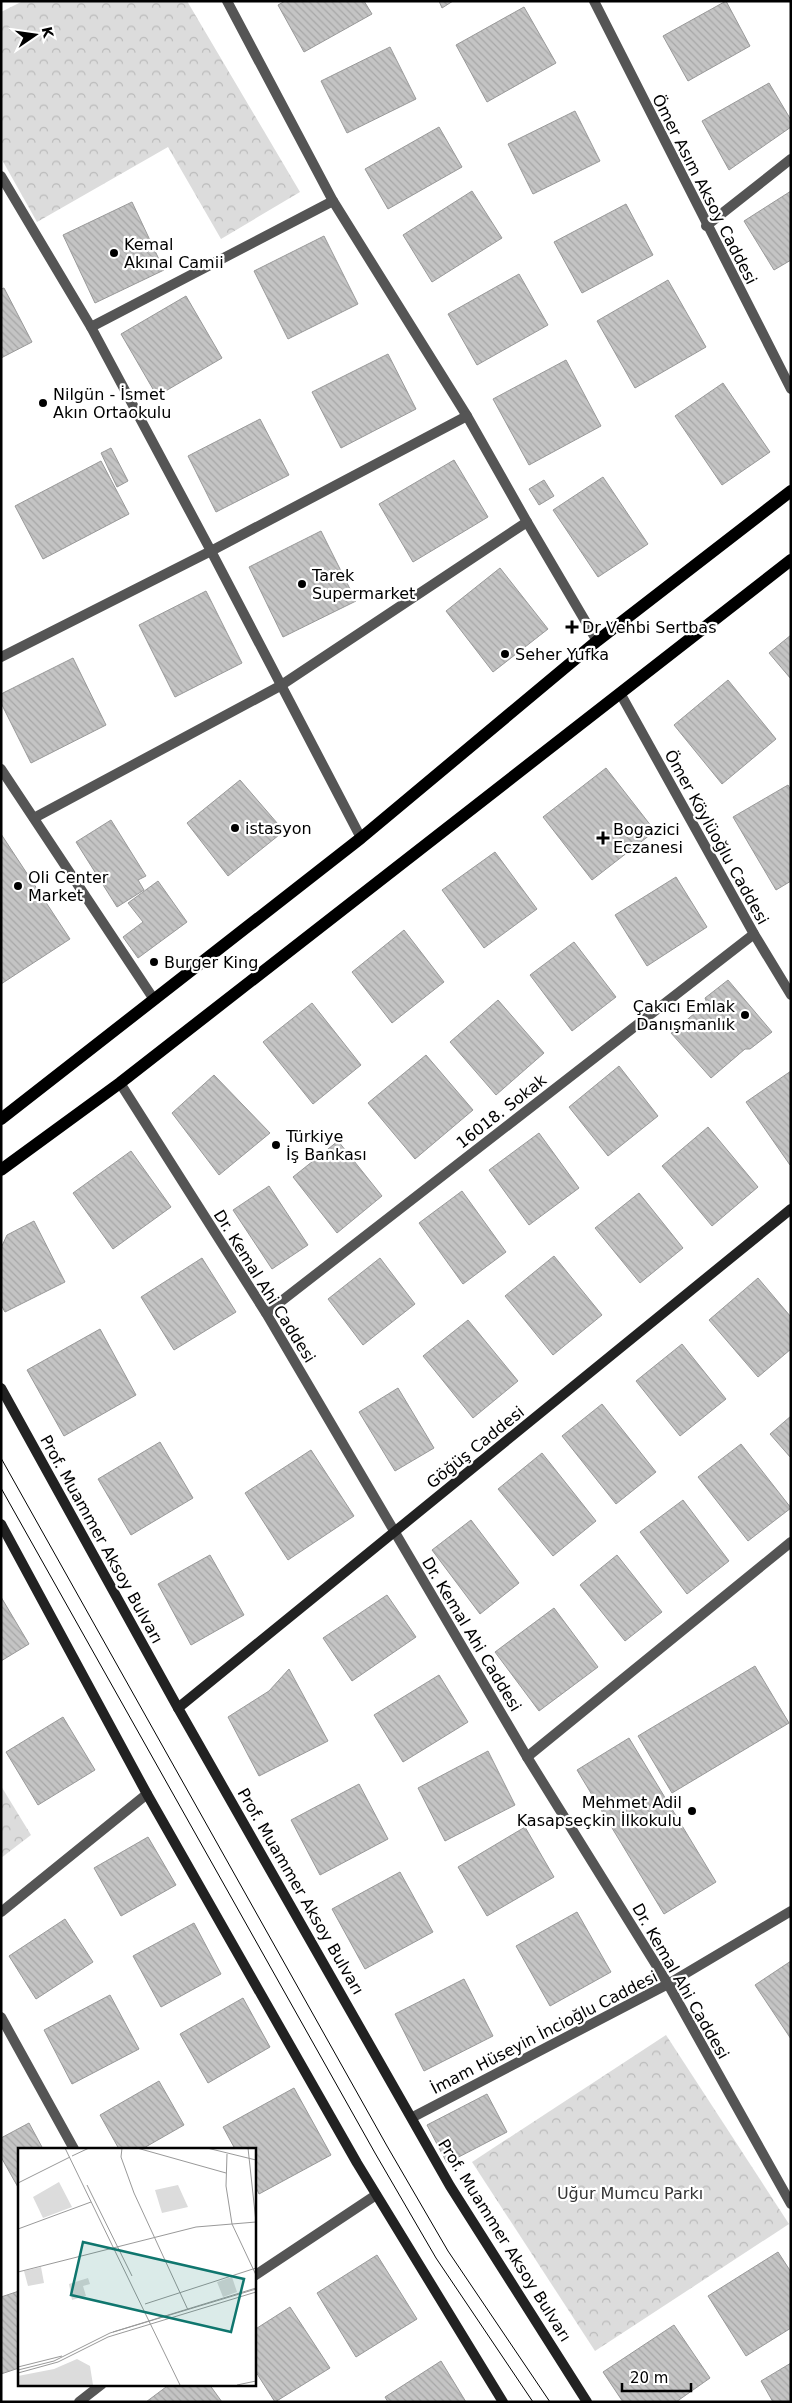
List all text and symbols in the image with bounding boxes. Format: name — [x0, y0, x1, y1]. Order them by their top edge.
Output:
north arrow — [10, 10, 60, 60]
text: K — [39, 25, 57, 40]
street label: Ömer Asım Aksoy Caddesi — [648, 91, 761, 287]
place label: Kemal Akınal Camii — [124, 235, 224, 272]
marker: Kemal Akınal Camii — [108, 247, 120, 259]
place label: Nilgün - İsmet Akın Ortaokulu — [53, 385, 171, 422]
marker: Nilgün - İsmet Akın Ortaokulu — [37, 397, 49, 409]
place label: Tarek Supermarket — [311, 566, 415, 603]
marker: Tarek Supermarket — [296, 578, 308, 590]
place label: Dr Vehbi Sertbas — [582, 618, 717, 637]
marker: Dr Vehbi Sertbas — [566, 621, 578, 633]
place label: Seher Yufka — [515, 645, 609, 664]
marker: Seher Yufka — [499, 648, 511, 660]
street label: Ömer Köylüoğlu Caddesi — [661, 747, 773, 928]
place label: istasyon — [245, 819, 312, 838]
place label: Bogazici Eczanesi — [613, 820, 683, 857]
marker: istasyon — [229, 822, 241, 834]
marker: Bogazici Eczanesi — [597, 832, 609, 844]
place label: Oli Center Market — [28, 868, 109, 905]
marker: Oli Center Market — [12, 880, 24, 892]
place label: Burger King — [164, 953, 258, 972]
marker: Burger King — [148, 956, 160, 968]
place label: Çakıcı Emlak Danışmanlık — [633, 997, 736, 1034]
marker: Çakıcı Emlak Danışmanlık — [739, 1009, 751, 1021]
street label: 16018. Sokak — [452, 1070, 551, 1152]
place label: Türkiye İş Bankası — [285, 1127, 367, 1164]
marker: Türkiye İş Bankası — [270, 1139, 282, 1151]
street label: Dr. Kemal Ahi Caddesi — [210, 1206, 319, 1366]
street label: Göğüş Caddesi — [423, 1402, 528, 1492]
street label: Prof. Muammer Aksoy Bulvarı — [36, 1432, 167, 1647]
street label: Dr. Kemal Ahi Caddesi — [418, 1554, 525, 1715]
street label: Prof. Muammer Aksoy Bulvarı — [234, 1785, 368, 1998]
place label: Mehmet Adil Kasapseçkin İlkokulu — [517, 1793, 682, 1830]
marker: Mehmet Adil Kasapseçkin İlkokulu — [686, 1805, 698, 1817]
street label: Dr. Kemal Ahi Caddesi — [628, 1900, 733, 2062]
street label: İmam Hüseyin İncioğlu Caddesi — [428, 1967, 661, 2098]
street label: Prof. Muammer Aksoy Bulvarı — [434, 2135, 575, 2345]
inset map — [18, 2148, 255, 2386]
park label: Uğur Mumcu Parkı — [557, 2184, 703, 2203]
scale bar — [622, 2360, 691, 2392]
text: 20 m — [630, 2369, 668, 2387]

